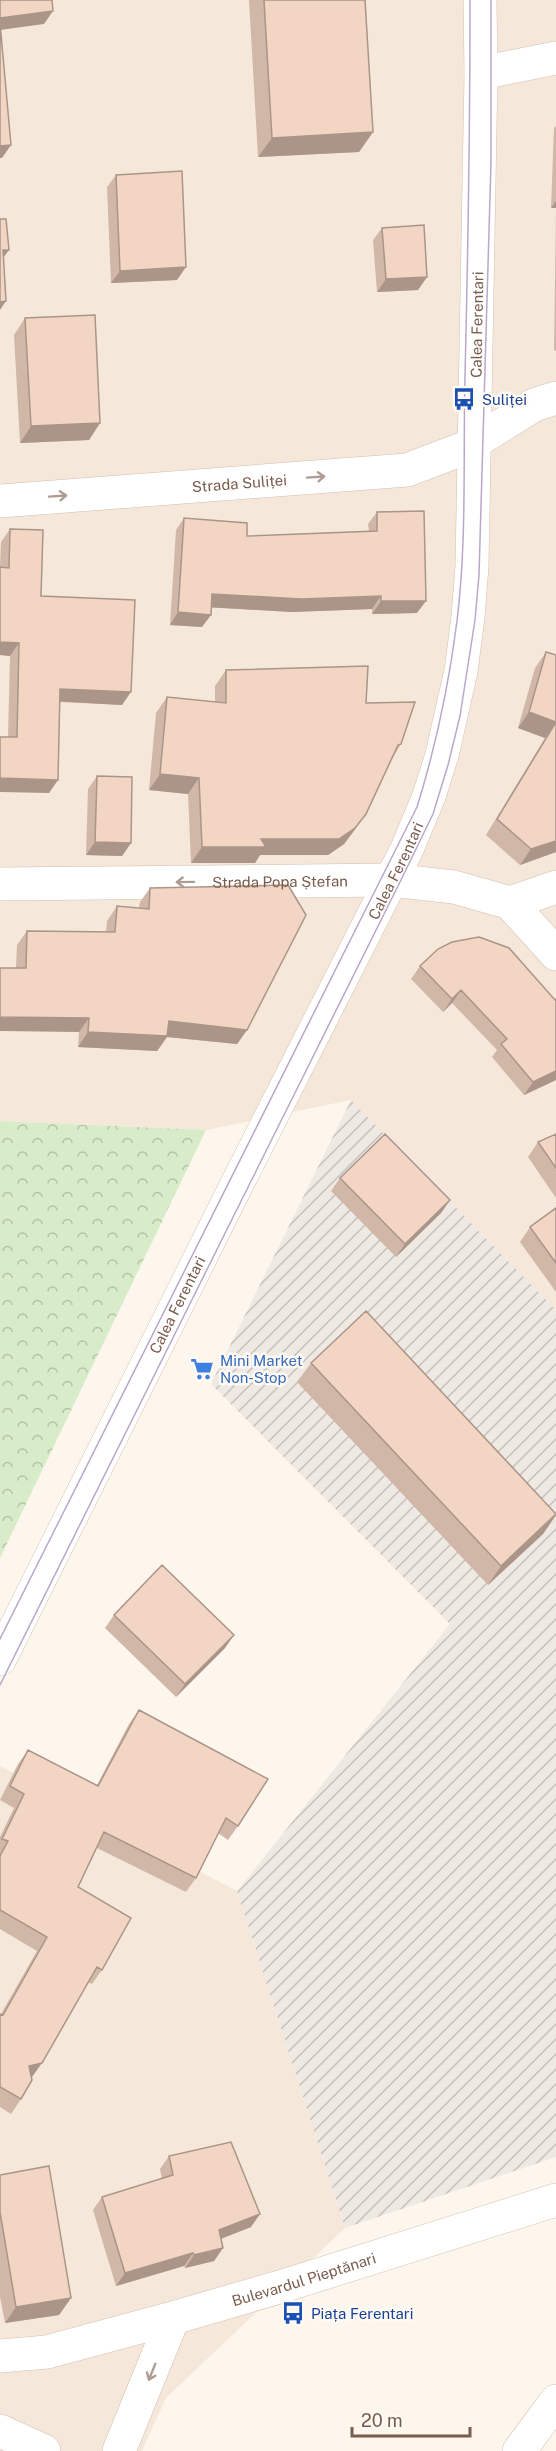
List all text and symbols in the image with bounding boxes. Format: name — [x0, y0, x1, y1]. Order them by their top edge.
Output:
street label: Calea Ferentari — [467, 271, 486, 378]
bus stop icon: Suliței — [451, 386, 477, 412]
place label: Suliței — [482, 391, 527, 408]
street label: Strada Suliței — [191, 471, 287, 495]
one-way arrow — [305, 471, 325, 482]
one-way arrow — [48, 490, 68, 501]
street label: Calea Ferentari — [364, 819, 426, 922]
street label: Strada Popa Ștefan — [212, 872, 348, 890]
one-way arrow — [176, 876, 196, 888]
street label: Calea Ferentari — [145, 1253, 208, 1356]
place label: Mini Market Non-Stop — [220, 1352, 303, 1386]
supermarket icon: Mini Market Non-Stop — [189, 1356, 215, 1382]
street label: Bulevardul Pieptănari — [230, 2249, 378, 2309]
bus stop icon: Piața Ferentari — [280, 2300, 306, 2326]
place label: Piața Ferentari — [311, 2305, 413, 2322]
one-way arrow — [146, 2362, 157, 2381]
scale bar — [352, 2400, 470, 2438]
text: 20 m — [361, 2410, 403, 2431]

